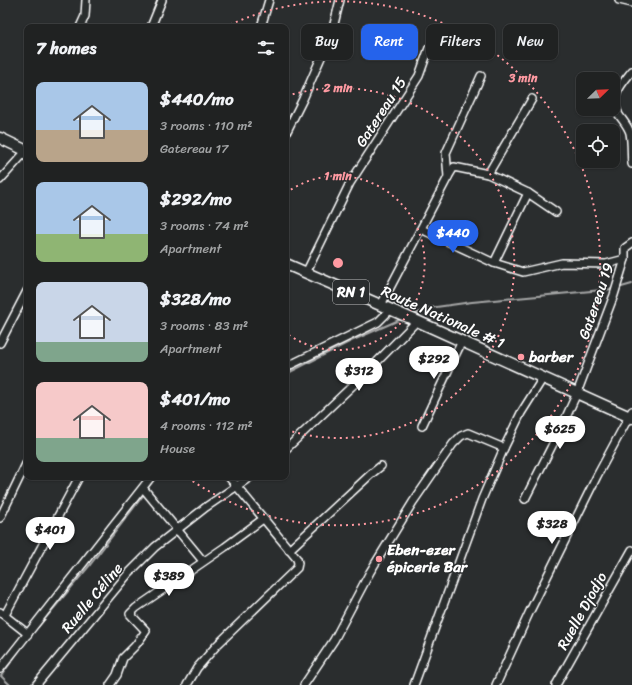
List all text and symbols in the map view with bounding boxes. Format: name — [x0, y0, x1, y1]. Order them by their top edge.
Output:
chip: Buy — [301, 24, 353, 60]
chip: Rent — [361, 24, 418, 60]
chip: Filters — [426, 24, 495, 60]
chip: New — [503, 24, 558, 60]
text: 7 homes — [36, 33, 96, 63]
icon: filters — [255, 37, 277, 59]
text: 3 min — [508, 67, 538, 89]
street label: Gatereau 15 — [348, 72, 414, 152]
north arrow — [576, 72, 620, 116]
map controls — [576, 72, 620, 168]
text: 2 min — [322, 77, 353, 99]
text: $440/mo — [160, 84, 234, 114]
icon: home — [68, 98, 116, 146]
text: 3 rooms · 110 m² — [160, 114, 252, 137]
button: locate — [576, 124, 620, 168]
text: Gatereau 17 — [160, 137, 228, 160]
text: 1 min — [324, 165, 352, 187]
text: $292/mo — [160, 184, 232, 214]
icon: home — [68, 198, 116, 246]
text: 3 rooms · 74 m² — [160, 214, 249, 237]
pin: $440 — [429, 220, 477, 254]
text: $440 — [436, 221, 470, 244]
text: Apartment — [160, 237, 221, 260]
centre of rings — [331, 256, 345, 270]
street label: Gatereau 19 — [571, 259, 621, 343]
street label: Route Nationale # 1 — [377, 278, 509, 356]
road number: RN 1 — [333, 280, 369, 304]
text: $328/mo — [160, 284, 231, 314]
icon: home — [68, 298, 116, 346]
text: 3 rooms · 83 m² — [160, 314, 248, 337]
text: Apartment — [160, 337, 221, 360]
place label: barber — [528, 344, 575, 370]
pin: $292 — [410, 346, 458, 380]
text: $292 — [418, 347, 450, 370]
marker: barber — [516, 352, 526, 362]
pin: $312 — [335, 358, 383, 392]
text: $312 — [345, 359, 373, 382]
text: $401/mo — [160, 384, 230, 414]
icon: home — [68, 398, 116, 446]
text: 4 rooms · 112 m² — [160, 414, 253, 437]
pin: $625 — [536, 416, 584, 450]
text: $625 — [544, 417, 576, 440]
text: House — [160, 437, 195, 460]
pin: $328 — [528, 511, 576, 545]
text: $328 — [536, 512, 568, 535]
pin: $401 — [26, 517, 74, 551]
text: $401 — [35, 518, 65, 541]
place label: Eben-ezer épicerie Bar — [386, 537, 469, 580]
marker: Eben-ezer épicerie Bar — [374, 554, 384, 564]
street label: Ruelle Céline — [54, 557, 130, 639]
pin: $389 — [145, 563, 193, 597]
text: $389 — [153, 564, 185, 587]
street label: Ruelle Djodjo — [550, 567, 614, 655]

